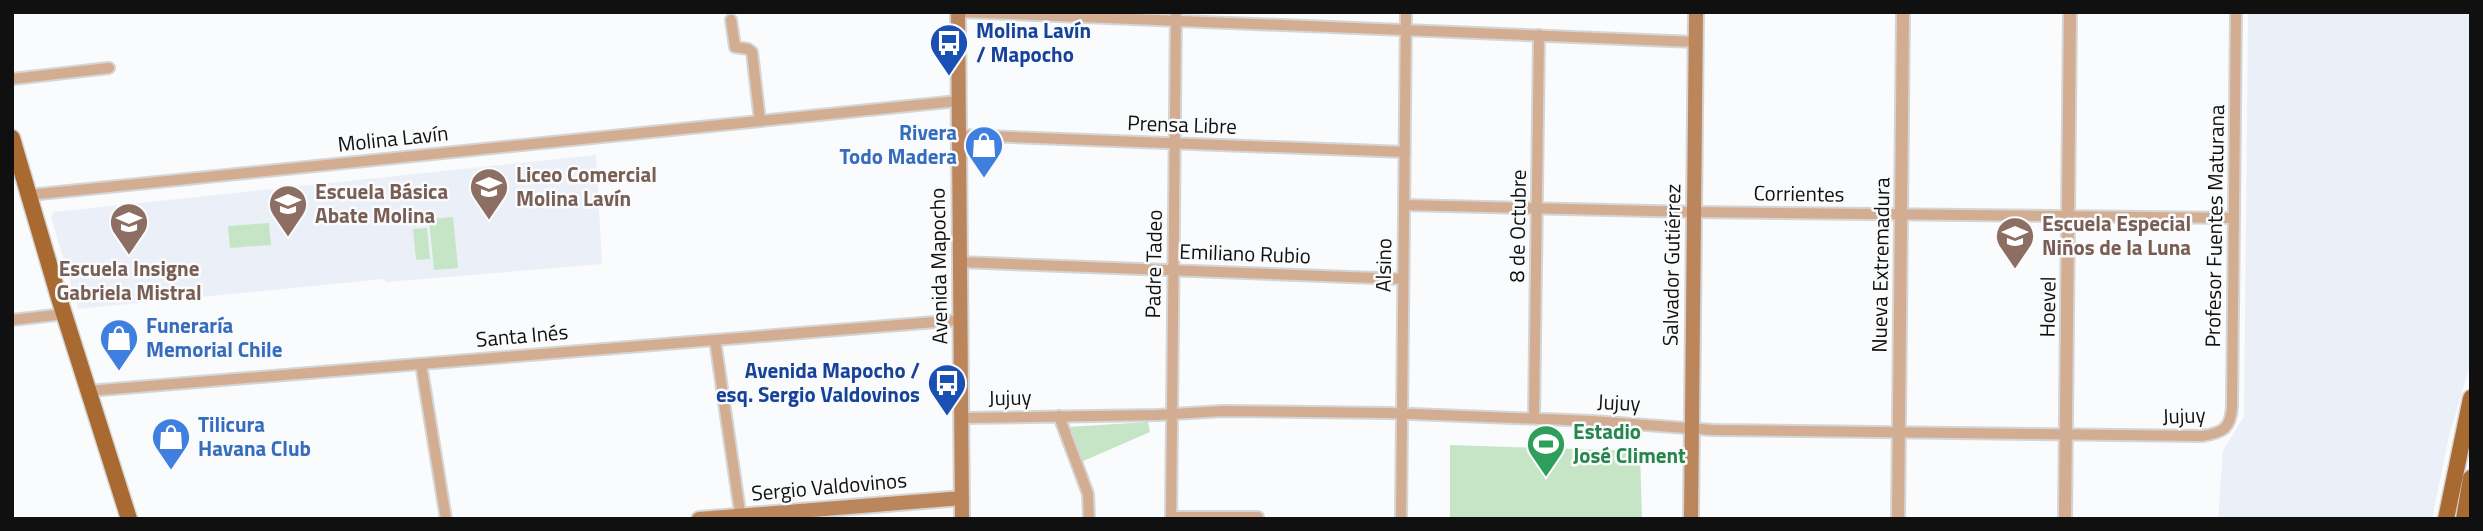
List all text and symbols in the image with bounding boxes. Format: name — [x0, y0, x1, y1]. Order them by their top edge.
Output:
place label: Molina Lavín / Mapocho — [976, 14, 1091, 70]
bus stop icon: Molina Lavín / Mapocho — [928, 22, 970, 77]
street label: Profesor Fuentes Maturana — [2196, 104, 2232, 348]
street label: Prensa Libre — [1127, 106, 1237, 142]
street label: Molina Lavín — [336, 116, 450, 160]
place label: Rivera Todo Madera — [839, 116, 957, 172]
shop icon: Rivera Todo Madera — [963, 124, 1005, 179]
place label: Liceo Comercial Molina Lavín — [516, 158, 657, 214]
school or university icon: Liceo Comercial Molina Lavín — [468, 166, 510, 221]
street label: 8 de Octubre — [1500, 169, 1534, 283]
place label: Escuela Básica Abate Molina — [315, 175, 448, 231]
street label: Corrientes — [1753, 176, 1845, 210]
street label: Nueva Extremadura — [1862, 177, 1898, 353]
school or university icon: Escuela Básica Abate Molina — [267, 183, 309, 238]
street label: Salvador Gutiérrez — [1654, 183, 1688, 346]
street label: Avenida Mapocho — [921, 187, 955, 345]
school or university icon: Escuela Insigne Gabriela Mistral — [108, 201, 150, 256]
place label: Escuela Especial Niños de la Luna — [2042, 207, 2191, 263]
street label: Padre Tadeo — [1136, 209, 1170, 319]
school or university icon: Escuela Especial Niños de la Luna — [1994, 215, 2036, 270]
street label: Emiliano Rubio — [1179, 235, 1311, 271]
street label: Alsino — [1367, 238, 1399, 292]
place label: Escuela Insigne Gabriela Mistral — [56, 252, 202, 308]
street label: Hoevel — [2030, 276, 2064, 338]
place label: Funeraría Memorial Chile — [146, 309, 282, 365]
street label: Santa Inés — [474, 315, 569, 355]
shop icon: Funeraría Memorial Chile — [98, 317, 140, 372]
place label: Avenida Mapocho / esq. Sergio Valdovinos — [716, 354, 920, 410]
bus stop icon: Avenida Mapocho / esq. Sergio Valdovinos — [926, 362, 968, 417]
street label: Jujuy — [988, 381, 1032, 413]
street label: Jujuy — [1597, 385, 1641, 419]
street label: Jujuy — [2162, 398, 2206, 432]
place label: Tilicura Havana Club — [198, 408, 311, 464]
place label: Estadio José Climent — [1573, 415, 1686, 471]
shop icon: Tilicura Havana Club — [150, 416, 192, 471]
sports icon: Estadio José Climent — [1525, 423, 1567, 478]
street label: Sergio Valdovinos — [750, 463, 908, 509]

